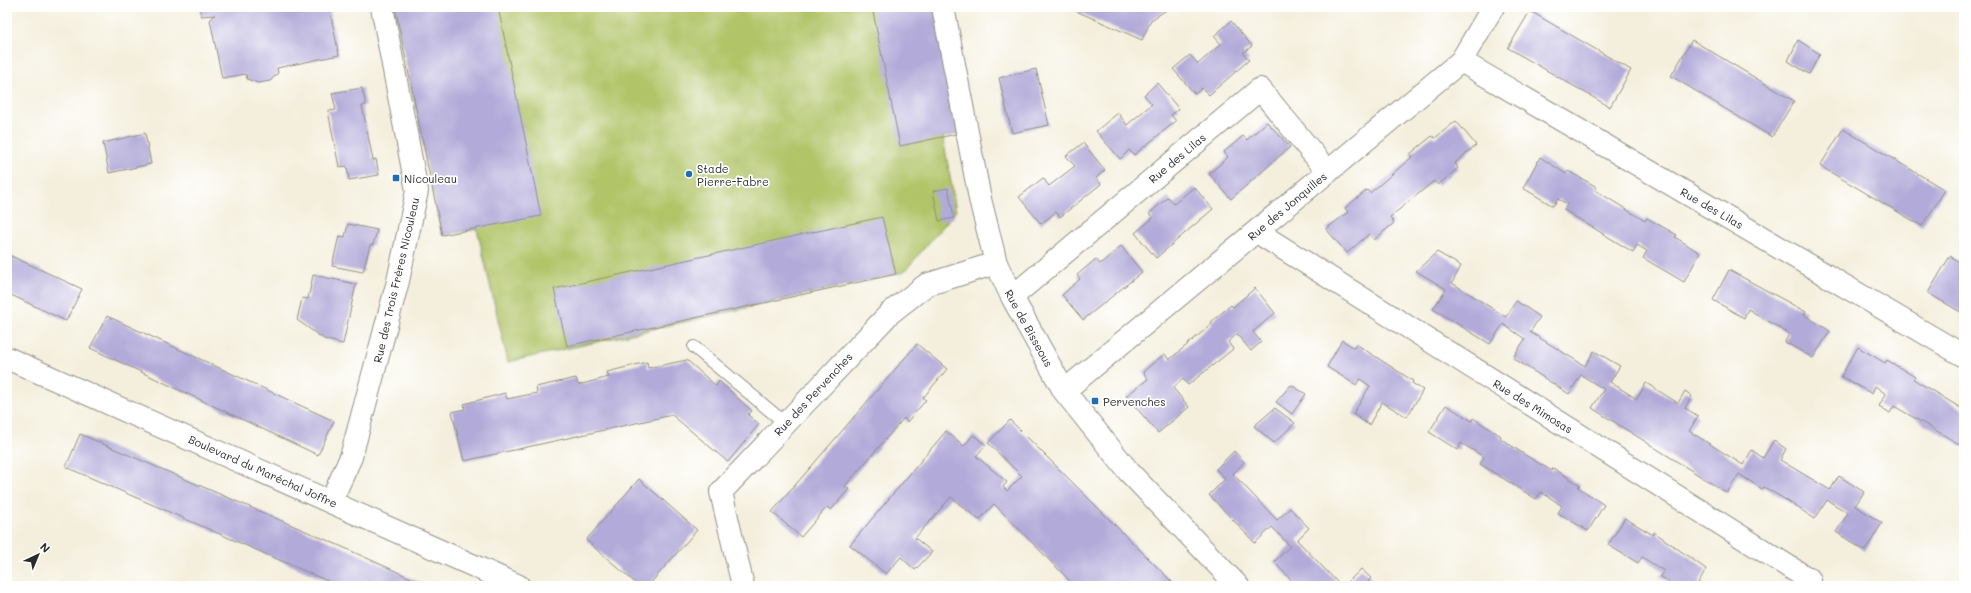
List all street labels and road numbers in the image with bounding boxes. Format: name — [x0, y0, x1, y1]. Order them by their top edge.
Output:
street label: Rue des Lilas — [1145, 130, 1209, 186]
street label: Rue des Jonquilles — [1244, 168, 1330, 244]
street label: Rue des Lilas — [1678, 184, 1746, 232]
street label: Rue des Trois Frères Nicouleau — [370, 196, 422, 364]
street label: Rue de Bisseous — [1002, 287, 1056, 369]
street label: Rue des Pervenches — [770, 349, 856, 439]
street label: Rue des Mimosas — [1490, 376, 1576, 436]
street label: Boulevard du Maréchal Joffre — [186, 431, 340, 511]

